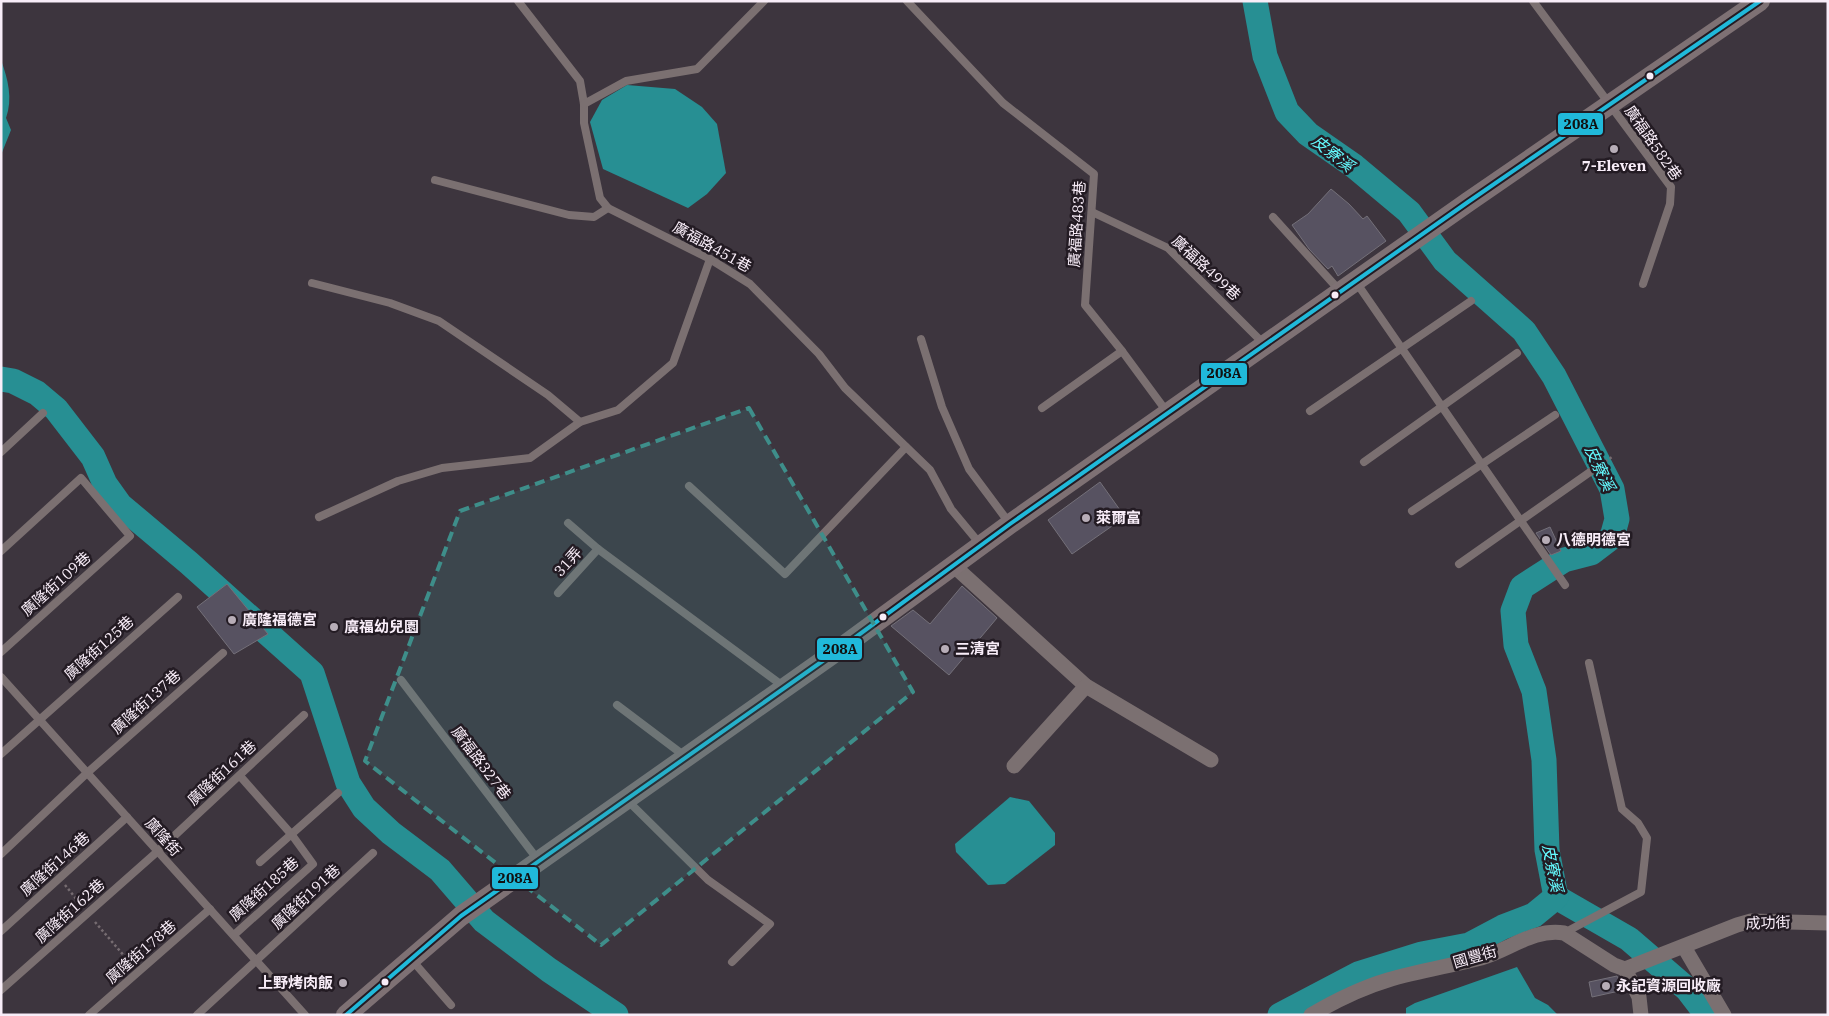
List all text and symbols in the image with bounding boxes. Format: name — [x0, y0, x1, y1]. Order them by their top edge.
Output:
unlabelled marker — [1645, 71, 1655, 81]
street label: 廣福路582巷 — [1621, 102, 1686, 184]
line badge: 208A — [1557, 112, 1604, 136]
text: 208A — [1564, 115, 1599, 133]
water label: 皮寮溪 — [1308, 130, 1360, 177]
marker: 7-Eleven — [1608, 143, 1620, 155]
place label: 7-Eleven — [1582, 156, 1646, 175]
street label: 廣福路483巷 — [1064, 180, 1089, 268]
street label: 廣福路451巷 — [670, 217, 755, 276]
street label: 廣福路499巷 — [1168, 231, 1245, 304]
unlabelled marker — [1330, 290, 1340, 300]
line badge: 208A — [1200, 362, 1248, 386]
text: 208A — [1207, 364, 1242, 382]
water label: 皮寮溪 — [1581, 442, 1620, 496]
place label: 萊爾富 — [1096, 508, 1141, 527]
marker: 萊爾富 — [1080, 512, 1092, 524]
place label: 八德明德宮 — [1556, 530, 1631, 549]
marker: 八德明德宮 — [1540, 534, 1552, 546]
street label: 31弄 — [550, 543, 586, 580]
street label: 廣隆街109巷 — [17, 547, 94, 620]
place label: 廣隆福德宮 — [242, 610, 317, 629]
street label: 廣隆街125巷 — [60, 611, 137, 684]
unlabelled marker — [878, 612, 888, 622]
marker: 廣隆福德宮 — [226, 614, 238, 626]
place label: 廣福幼兒園 — [344, 617, 419, 636]
marker: 廣福幼兒園 — [328, 621, 340, 633]
line badge: 208A — [816, 637, 863, 661]
place label: 三清宮 — [955, 639, 1000, 658]
text: 208A — [823, 640, 858, 658]
marker: 三清宮 — [939, 643, 951, 655]
street label: 廣隆街137巷 — [107, 665, 184, 738]
street label: 廣福路327巷 — [448, 722, 515, 803]
street label: 廣隆街161巷 — [183, 736, 260, 809]
street label: 廣隆街 — [141, 814, 185, 860]
street label: 廣隆街146巷 — [16, 827, 93, 900]
water label: 皮寮溪 — [1539, 843, 1568, 895]
street label: 廣隆街185巷 — [225, 852, 302, 925]
street label: 廣隆街191巷 — [267, 860, 344, 933]
line badge: 208A — [491, 866, 539, 890]
text: 208A — [498, 869, 533, 887]
street label: 廣隆街162巷 — [31, 874, 108, 947]
street label: 成功街 — [1745, 912, 1791, 933]
street label: 廣隆街178巷 — [102, 916, 180, 987]
street label: 國豐街 — [1451, 941, 1499, 972]
place label: 上野烤肉飯 — [258, 973, 333, 992]
place label: 永記資源回收廠 — [1616, 976, 1721, 995]
marker: 上野烤肉飯 — [337, 977, 349, 989]
unlabelled marker — [380, 977, 390, 987]
marker: 永記資源回收廠 — [1600, 980, 1612, 992]

